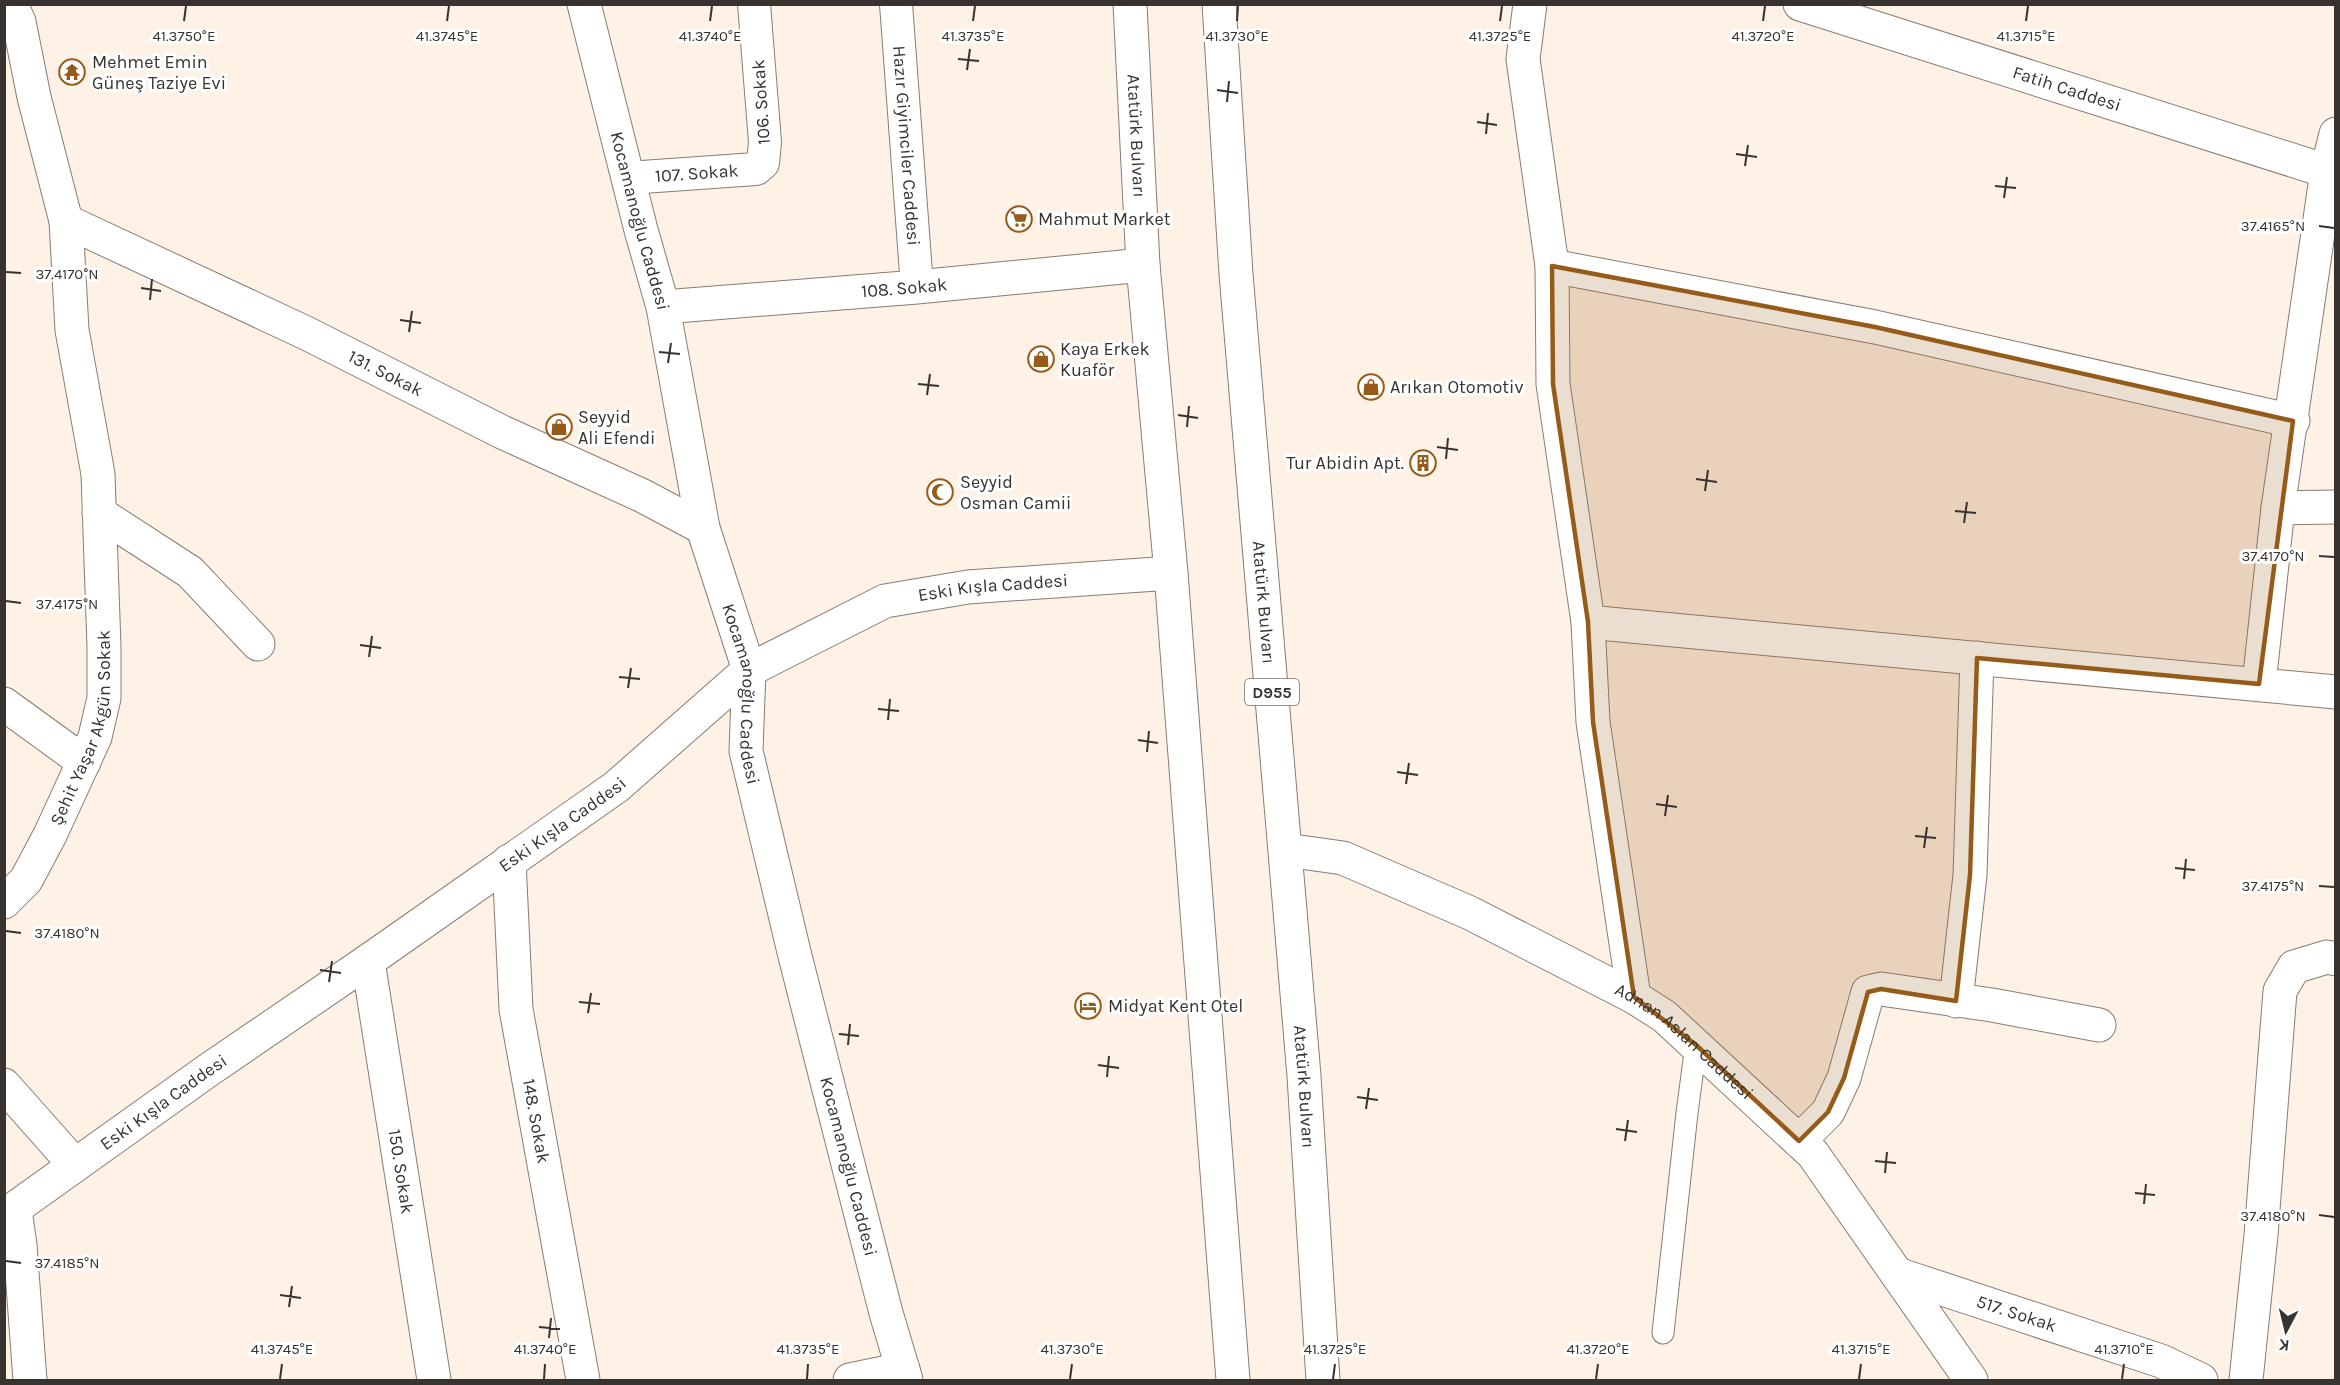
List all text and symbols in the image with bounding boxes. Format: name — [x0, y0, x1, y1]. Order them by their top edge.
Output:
text: 41.3750°E — [153, 27, 215, 45]
text: 41.3745°E — [416, 27, 478, 45]
text: 41.3740°E — [679, 27, 741, 45]
text: 41.3735°E — [942, 27, 1004, 45]
text: 41.3730°E — [1205, 27, 1269, 45]
text: 41.3725°E — [1469, 27, 1531, 45]
text: 41.3720°E — [1731, 27, 1795, 45]
text: 41.3715°E — [1997, 27, 2055, 45]
street label: Hazır Giyimciler Caddesi — [888, 45, 925, 246]
place label: Mehmet Emin Güneş Taziye Evi — [92, 51, 226, 94]
temple icon: Mehmet Emin Güneş Taziye Evi — [57, 57, 87, 87]
street label: 106. Sokak — [747, 59, 775, 145]
street label: Fatih Caddesi — [2010, 61, 2124, 116]
street label: Atatürk Bulvarı — [1123, 74, 1151, 198]
street label: Kocamanoğlu Caddesi — [606, 129, 674, 312]
street label: 107. Sokak — [654, 159, 739, 187]
supermarket icon: Mahmut Market — [1004, 204, 1034, 234]
place label: Mahmut Market — [1038, 208, 1171, 230]
text: 37.4165°N — [2241, 217, 2305, 235]
text: 37.4170°N — [35, 265, 99, 283]
street label: 108. Sokak — [860, 273, 948, 302]
place label: Kaya Erkek Kuaför — [1060, 338, 1150, 381]
shop icon: Kaya Erkek Kuaför — [1026, 344, 1056, 374]
street label: 131. Sokak — [344, 345, 427, 401]
shop icon: Arıkan Otomotiv — [1356, 372, 1386, 402]
place label: Arıkan Otomotiv — [1390, 376, 1523, 398]
place label: Seyyid Ali Efendi — [578, 406, 655, 449]
shop icon: Seyyid Ali Efendi — [544, 412, 574, 442]
building icon: Tur Abidin Apt. — [1408, 448, 1438, 478]
place label: Tur Abidin Apt. — [1286, 452, 1404, 474]
place label: Seyyid Osman Camii — [960, 471, 1071, 514]
mosque icon: Seyyid Osman Camii — [925, 477, 955, 507]
street label: Atatürk Bulvarı — [1248, 540, 1280, 665]
text: 37.4170°N — [2241, 547, 2305, 565]
street label: Eski Kışla Caddesi — [916, 569, 1069, 606]
text: 37.4175°N — [36, 595, 98, 613]
street label: Kocamanoğlu Caddesi — [717, 601, 765, 787]
street label: Şehit Yaşar Akgün Sokak — [45, 630, 115, 829]
road number: D955 — [1245, 679, 1299, 705]
street label: Eski Kışla Caddesi — [494, 772, 631, 877]
text: 37.4175°N — [2242, 877, 2304, 895]
text: 37.4180°N — [34, 924, 100, 942]
street label: Adnan Aslan Caddesi — [1611, 978, 1758, 1104]
hotel icon: Midyat Kent Otel — [1073, 991, 1103, 1021]
place label: Midyat Kent Otel — [1108, 995, 1243, 1017]
street label: Atatürk Bulvarı — [1289, 1024, 1319, 1149]
street label: Eski Kışla Caddesi — [96, 1050, 231, 1155]
street label: Kocamanoğlu Caddesi — [815, 1074, 882, 1258]
street label: 148. Sokak — [518, 1077, 555, 1165]
street label: 150. Sokak — [384, 1128, 419, 1215]
text: 37.4180°N — [2240, 1207, 2306, 1225]
text: 37.4185°N — [35, 1254, 99, 1272]
street label: 517. Sokak — [1974, 1290, 2060, 1337]
north arrow — [2256, 1301, 2316, 1361]
text: K — [2277, 1335, 2291, 1355]
text: 41.3745°E — [251, 1340, 313, 1358]
text: 41.3740°E — [514, 1340, 576, 1358]
text: 41.3735°E — [777, 1340, 839, 1358]
text: 41.3730°E — [1040, 1340, 1104, 1358]
text: 41.3725°E — [1304, 1340, 1366, 1358]
text: 41.3720°E — [1566, 1340, 1630, 1358]
text: 41.3715°E — [1832, 1340, 1890, 1358]
text: 41.3710°E — [2094, 1340, 2154, 1358]

